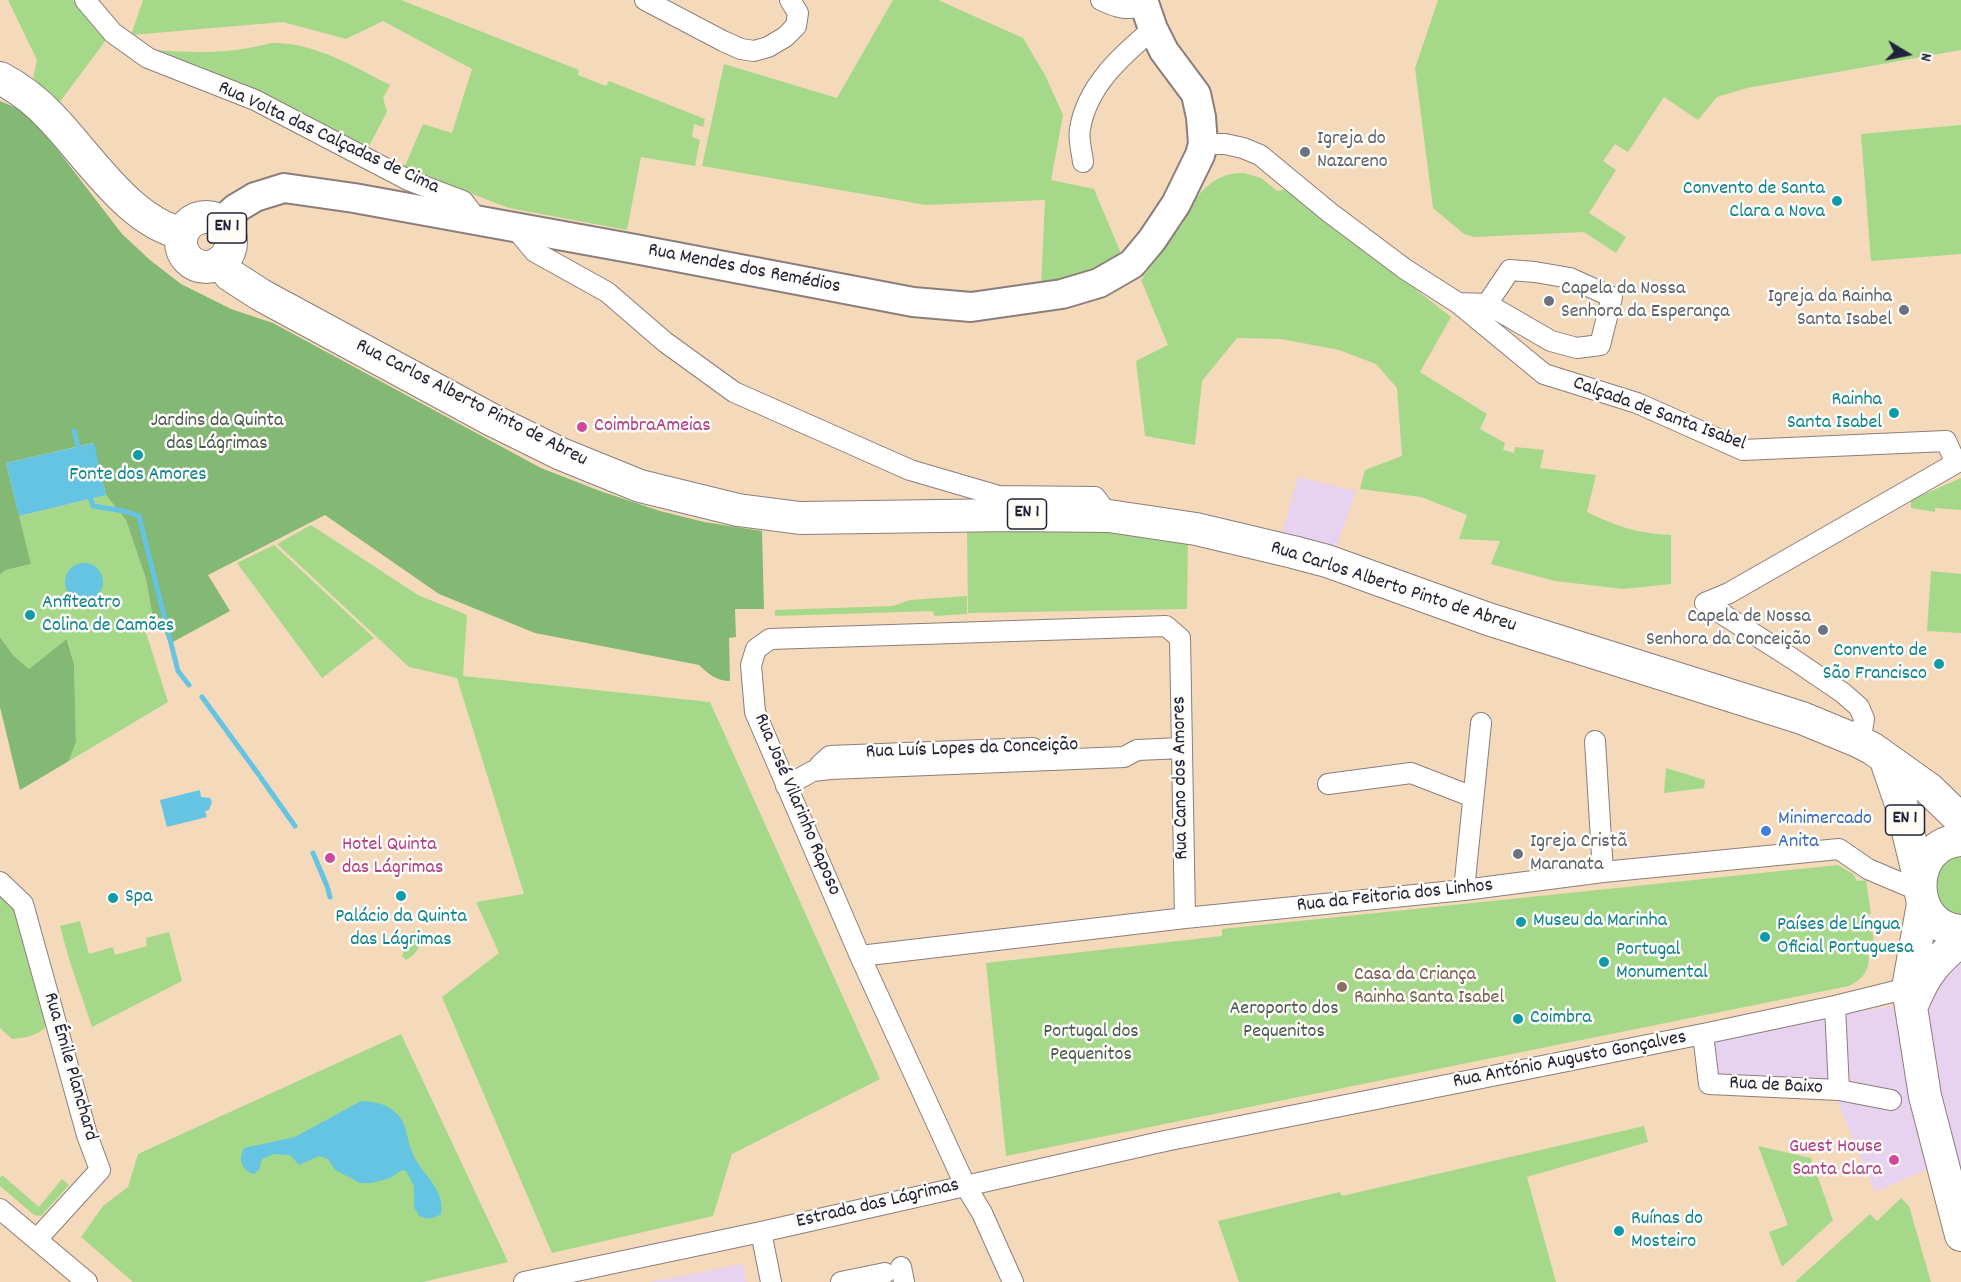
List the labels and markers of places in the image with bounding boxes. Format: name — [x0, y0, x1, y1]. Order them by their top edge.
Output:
place label: Igreja do Nazareno — [1317, 128, 1388, 175]
marker: Igreja do Nazareno — [1298, 145, 1312, 159]
place label: Convento de Santa Clara a Nova — [1683, 178, 1825, 225]
marker: Convento de Santa Clara a Nova — [1830, 194, 1844, 208]
place label: Capela da Nossa Senhora da Esperança — [1561, 278, 1730, 325]
place label: Igreja da Rainha Santa Isabel — [1768, 286, 1892, 333]
marker: Capela da Nossa Senhora da Esperança — [1542, 294, 1556, 308]
marker: Igreja da Rainha Santa Isabel — [1897, 303, 1911, 317]
place label: Rainha Santa Isabel — [1787, 389, 1882, 436]
marker: Rainha Santa Isabel — [1887, 406, 1901, 420]
place label: CoimbraAmeias — [594, 415, 711, 439]
marker: CoimbraAmeias — [575, 420, 589, 434]
marker: Fonte dos Amores — [131, 448, 145, 462]
place label: Fonte dos Amores — [69, 464, 207, 488]
place label: Anfiteatro Colina de Camões — [42, 592, 174, 639]
place label: Capela de Nossa Senhora da Conceição — [1646, 606, 1811, 653]
marker: Anfiteatro Colina de Camões — [23, 608, 37, 622]
marker: Capela de Nossa Senhora da Conceição — [1816, 623, 1830, 637]
place label: Convento de São Francisco — [1823, 640, 1927, 687]
marker: Convento de São Francisco — [1932, 657, 1946, 671]
place label: Minimercado Anita — [1778, 808, 1872, 855]
marker: Minimercado Anita — [1759, 824, 1773, 838]
place label: Igreja Cristã Maranata — [1530, 831, 1627, 878]
place label: Hotel Quinta das Lágrimas — [342, 834, 443, 881]
marker: Igreja Cristã Maranata — [1511, 847, 1525, 861]
marker: Hotel Quinta das Lágrimas — [323, 851, 337, 865]
place label: Spa — [125, 886, 152, 910]
marker: Palácio da Quinta das Lágrimas — [394, 889, 408, 903]
marker: Spa — [106, 891, 120, 905]
place label: Palácio da Quinta das Lágrimas — [335, 906, 467, 953]
place label: Museu da Marinha — [1533, 910, 1667, 934]
place label: Países de Língua Oficial Portuguesa — [1777, 914, 1914, 961]
marker: Museu da Marinha — [1514, 915, 1528, 929]
marker: Países de Língua Oficial Portuguesa — [1758, 930, 1772, 944]
place label: Portugal Monumental — [1616, 939, 1708, 986]
marker: Portugal Monumental — [1597, 955, 1611, 969]
place label: Casa da Criança Rainha Santa Isabel — [1354, 964, 1504, 1011]
marker: Casa da Criança Rainha Santa Isabel — [1335, 980, 1349, 994]
place label: Coimbra — [1530, 1007, 1592, 1031]
marker: Coimbra — [1511, 1012, 1525, 1026]
place label: Guest House Santa Clara — [1789, 1136, 1882, 1183]
marker: Guest House Santa Clara — [1887, 1153, 1901, 1167]
place label: Ruínas do Mosteiro — [1631, 1208, 1703, 1255]
marker: Ruínas do Mosteiro — [1612, 1224, 1626, 1238]

